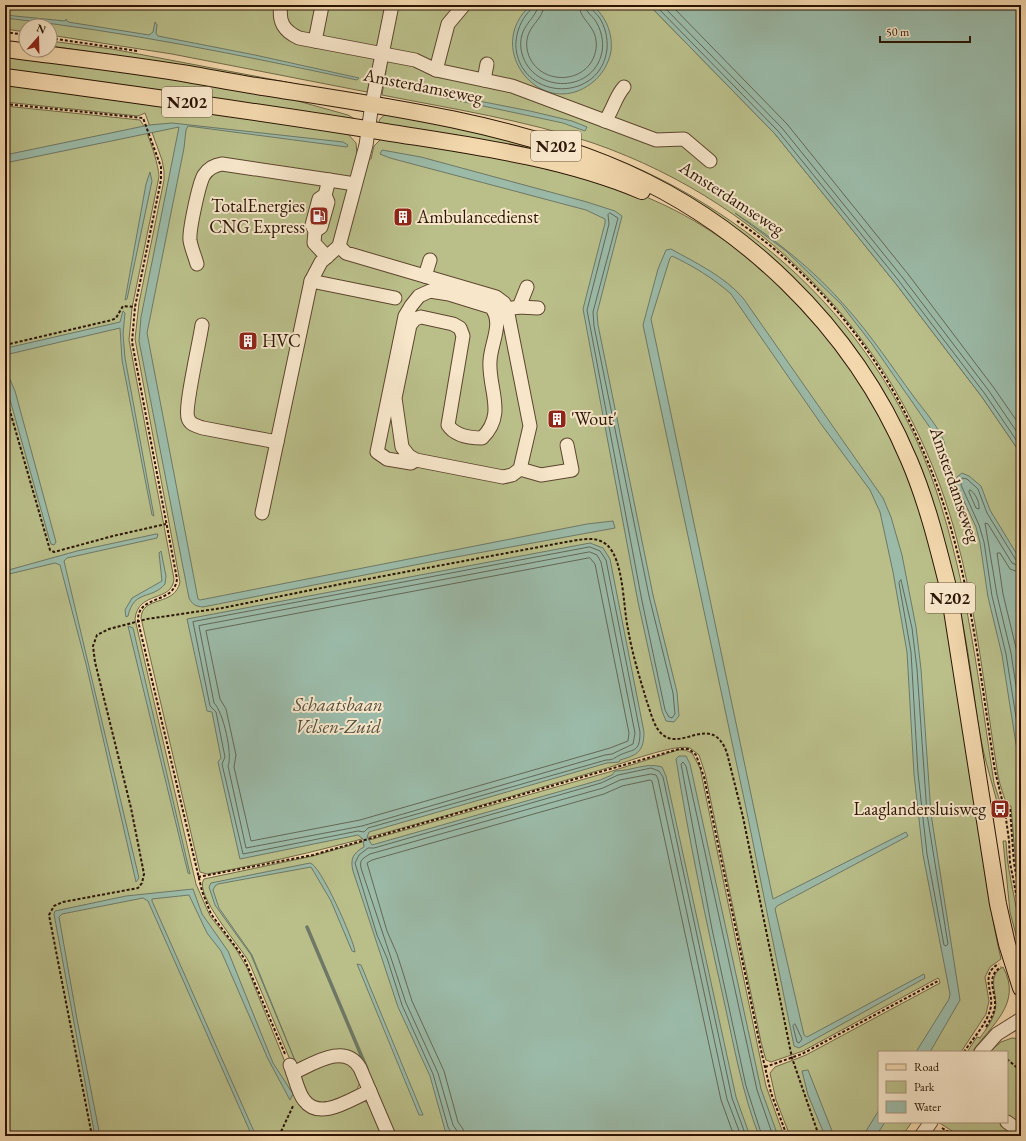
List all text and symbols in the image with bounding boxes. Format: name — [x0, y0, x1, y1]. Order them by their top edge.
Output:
north arrow — [18, 18, 58, 58]
scale bar — [880, 18, 970, 44]
text: N — [35, 21, 48, 37]
text: 50 m — [886, 24, 910, 40]
street label: Amsterdamseweg — [361, 63, 485, 108]
road number: N202 — [162, 87, 212, 117]
road number: N202 — [531, 131, 581, 161]
street label: Amsterdamseweg — [675, 154, 789, 240]
place label: TotalEnergies CNG Express — [209, 194, 305, 238]
fuel station icon: TotalEnergies CNG Express — [308, 205, 330, 227]
place label: Ambulancedienst — [416, 205, 539, 228]
building icon: Ambulancedienst — [392, 206, 414, 228]
place label: HVC — [262, 329, 301, 352]
building icon: HVC — [237, 330, 259, 352]
place label: 'Wout' — [571, 407, 617, 430]
building icon: 'Wout' — [546, 408, 568, 430]
street label: Amsterdamseweg — [925, 423, 986, 546]
road number: N202 — [925, 583, 975, 613]
water label: Schaatsbaan Velsen-Zuid — [292, 692, 383, 739]
place label: Laaglandersluisweg — [854, 797, 986, 820]
bus stop icon: Laaglandersluisweg — [989, 798, 1011, 820]
legend — [878, 1051, 1008, 1123]
text: Road — [914, 1059, 940, 1075]
text: Park — [914, 1079, 935, 1095]
text: Water — [914, 1099, 941, 1115]

